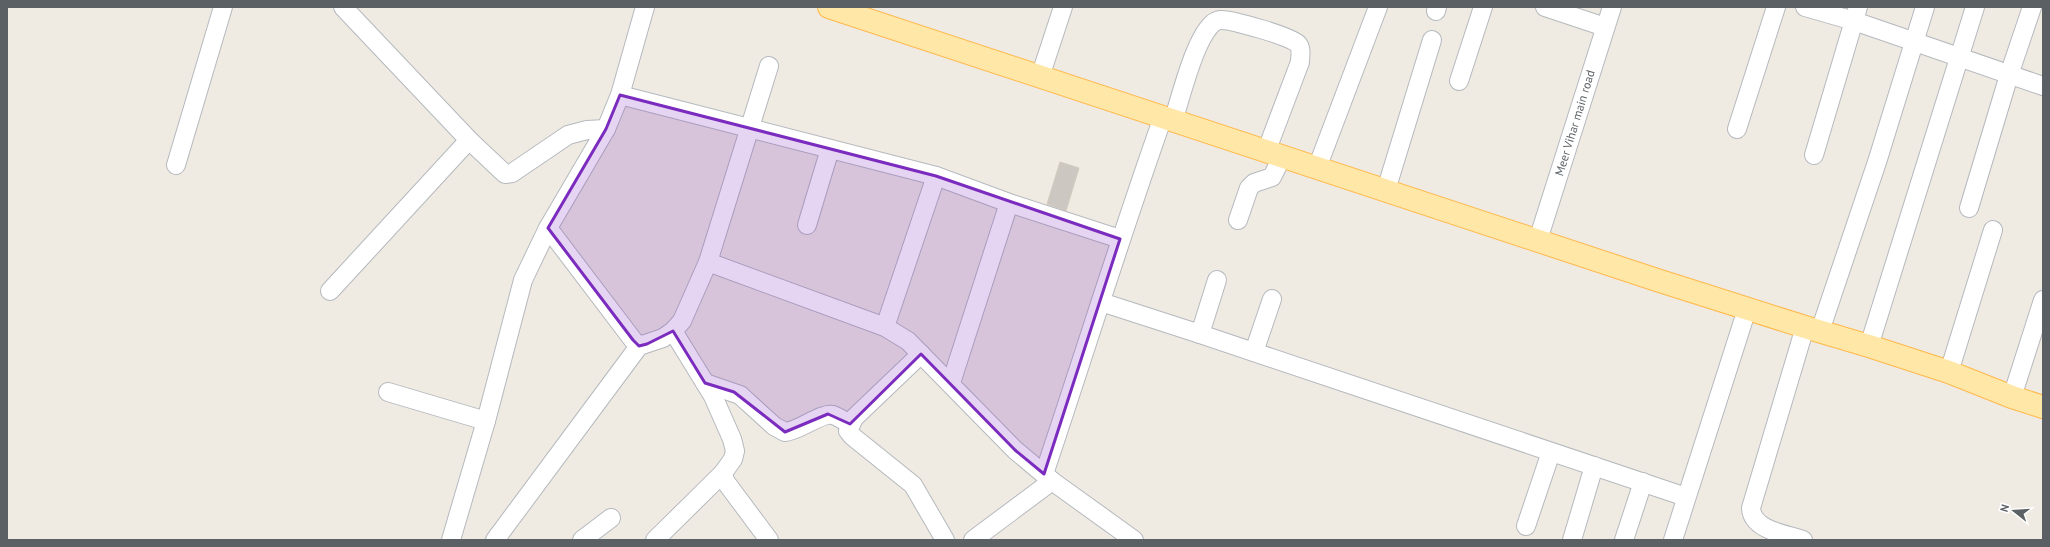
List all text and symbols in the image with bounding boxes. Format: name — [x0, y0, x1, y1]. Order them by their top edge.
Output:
street label: Meer Vihar main road — [1551, 68, 1598, 178]
north arrow — [1994, 491, 2034, 531]
text: N — [1997, 503, 2012, 514]

